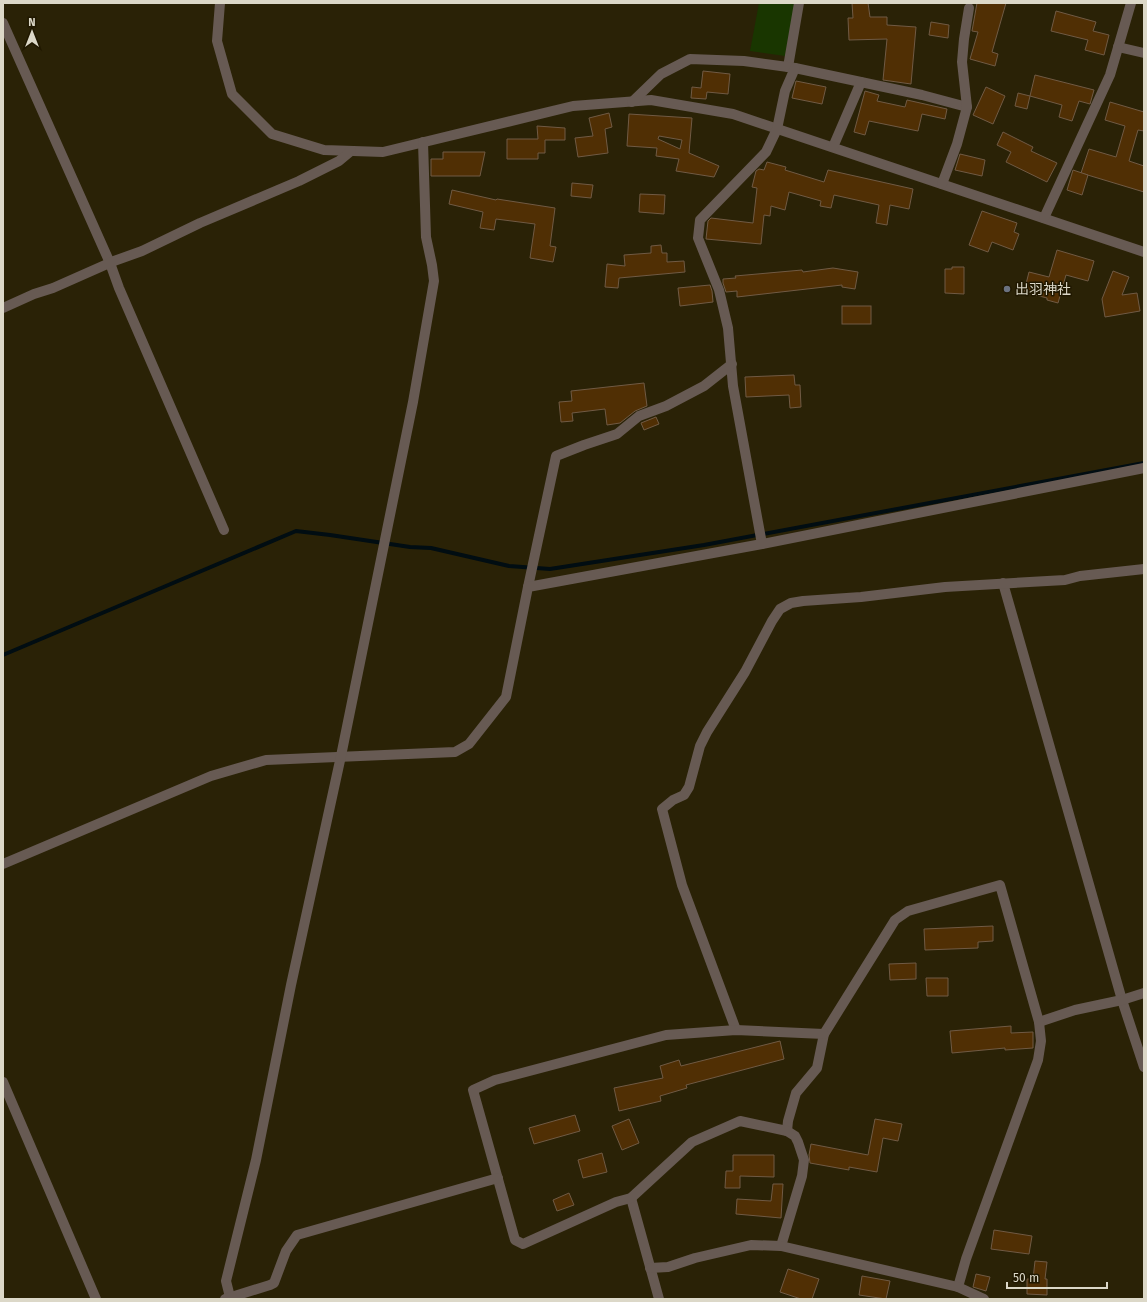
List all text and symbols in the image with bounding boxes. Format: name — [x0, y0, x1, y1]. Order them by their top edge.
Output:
north arrow — [12, 12, 52, 52]
text: N — [28, 16, 36, 29]
place label: 出羽神社 — [1015, 281, 1071, 298]
marker: 出羽神社 — [1002, 284, 1012, 294]
scale bar — [1007, 1264, 1107, 1290]
text: 50 m — [1013, 1271, 1039, 1285]

